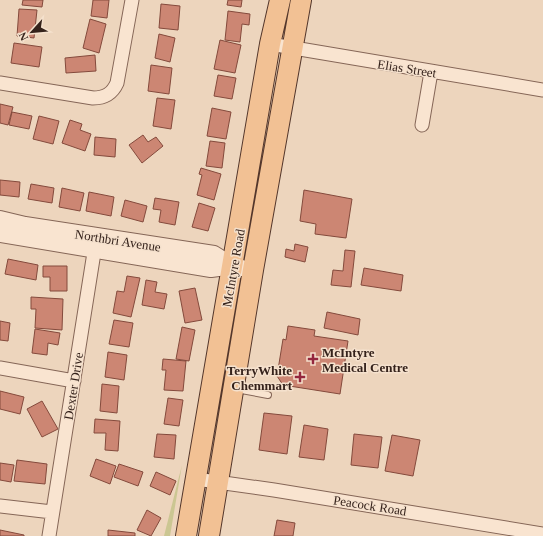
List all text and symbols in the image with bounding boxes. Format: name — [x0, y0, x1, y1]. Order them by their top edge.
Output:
north arrow — [12, 12, 52, 52]
text: N — [16, 30, 30, 43]
street label: Elias Street — [376, 56, 438, 81]
street label: Northbri Avenue — [74, 226, 162, 255]
street label: McIntyre Road — [219, 227, 248, 308]
place label: McIntyre Medical Centre — [322, 345, 408, 375]
street label: Dexter Drive — [61, 351, 86, 421]
marker: McIntyre Medical Centre — [307, 353, 319, 365]
place label: TerryWhite Chemmart — [227, 363, 293, 393]
marker: TerryWhite Chemmart — [295, 372, 305, 382]
street label: Peacock Road — [332, 492, 408, 519]

